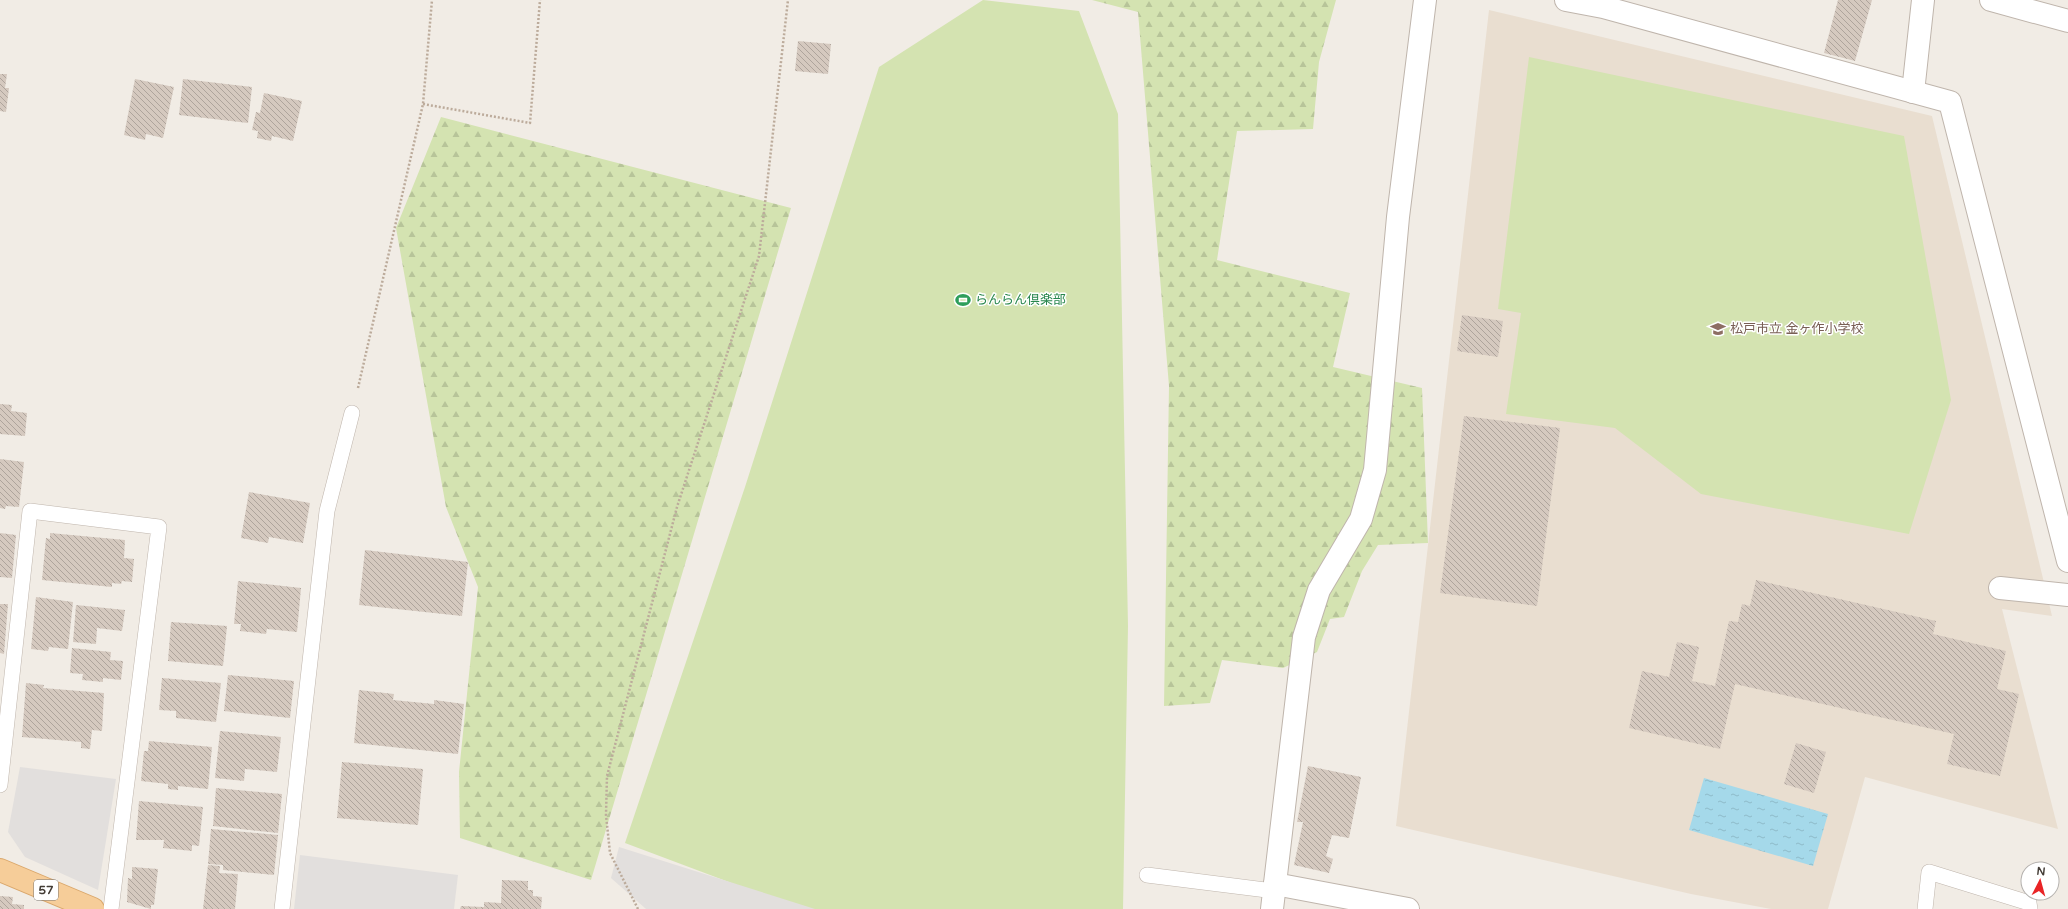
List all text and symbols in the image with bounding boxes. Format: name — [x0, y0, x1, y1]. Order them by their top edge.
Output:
sports icon: らんらん倶楽部 — [954, 291, 972, 309]
place label: らんらん倶楽部 — [975, 292, 1066, 308]
school or university icon: 松戸市立 金ヶ作小学校 — [1709, 320, 1727, 338]
place label: 松戸市立 金ヶ作小学校 — [1730, 321, 1863, 337]
north arrow — [2020, 861, 2060, 901]
text: N — [2036, 865, 2046, 878]
road number: 57 — [34, 880, 58, 900]

